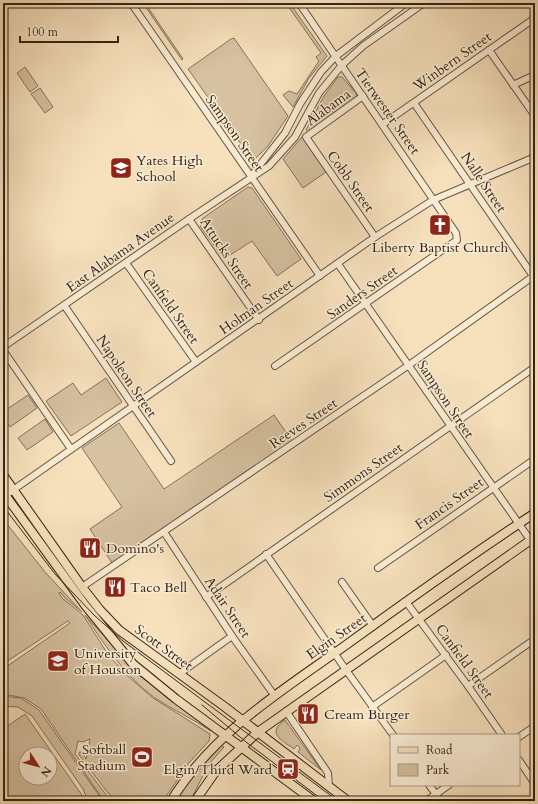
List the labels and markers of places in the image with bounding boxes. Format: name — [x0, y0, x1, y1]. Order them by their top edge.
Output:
place label: Yates High School — [136, 151, 203, 186]
school or university icon: Yates High School — [108, 155, 134, 181]
church icon: Liberty Baptist Church — [427, 212, 453, 238]
place label: Liberty Baptist Church — [372, 238, 509, 257]
restaurant icon: Domino's — [77, 535, 103, 561]
place label: Domino's — [106, 539, 164, 558]
restaurant icon: Taco Bell — [102, 574, 128, 600]
place label: Taco Bell — [130, 578, 187, 597]
place label: University of Houston — [74, 644, 141, 679]
school or university icon: University of Houston — [45, 648, 71, 674]
restaurant icon: Cream Burger — [295, 701, 321, 727]
place label: Cream Burger — [324, 705, 410, 724]
place label: Softball Stadium — [78, 740, 126, 775]
sports icon: Softball Stadium — [129, 744, 155, 770]
station icon: Elgin/Third Ward — [275, 756, 301, 782]
place label: Elgin/Third Ward — [163, 760, 273, 779]

